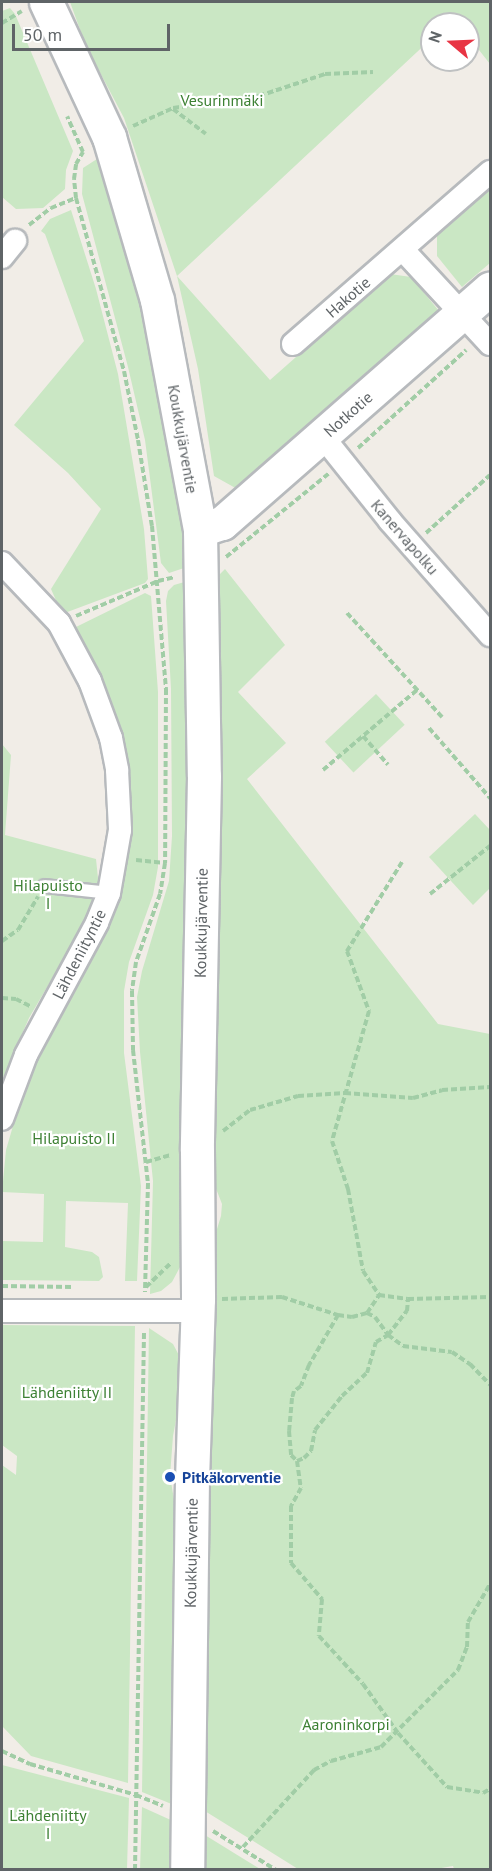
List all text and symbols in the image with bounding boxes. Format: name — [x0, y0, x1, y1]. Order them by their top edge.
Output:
scale bar — [15, 12, 172, 50]
north arrow — [420, 12, 480, 72]
text: 50 m — [23, 23, 62, 46]
text: N — [424, 29, 446, 45]
park label: Vesurinmäki — [180, 90, 264, 110]
street label: Hakotie — [322, 273, 374, 321]
street label: Koukkujärventie — [164, 383, 202, 495]
street label: Notkotie — [320, 387, 376, 441]
street label: Kanervapolku — [367, 495, 443, 579]
street label: Koukkujärventie — [190, 868, 212, 978]
park label: Hilapuisto I — [13, 875, 83, 913]
street label: Lähdeniityntie — [48, 906, 110, 1002]
park label: Hilapuisto II — [32, 1128, 116, 1148]
park label: Lähdeniitty II — [22, 1382, 112, 1402]
place label: Pitkäkorventie — [182, 1467, 281, 1487]
marker: Pitkäkorventie — [163, 1470, 177, 1484]
street label: Koukkujärventie — [180, 1498, 202, 1608]
park label: Aaroninkorpi — [302, 1714, 390, 1734]
park label: Lähdeniitty I — [9, 1805, 87, 1843]

